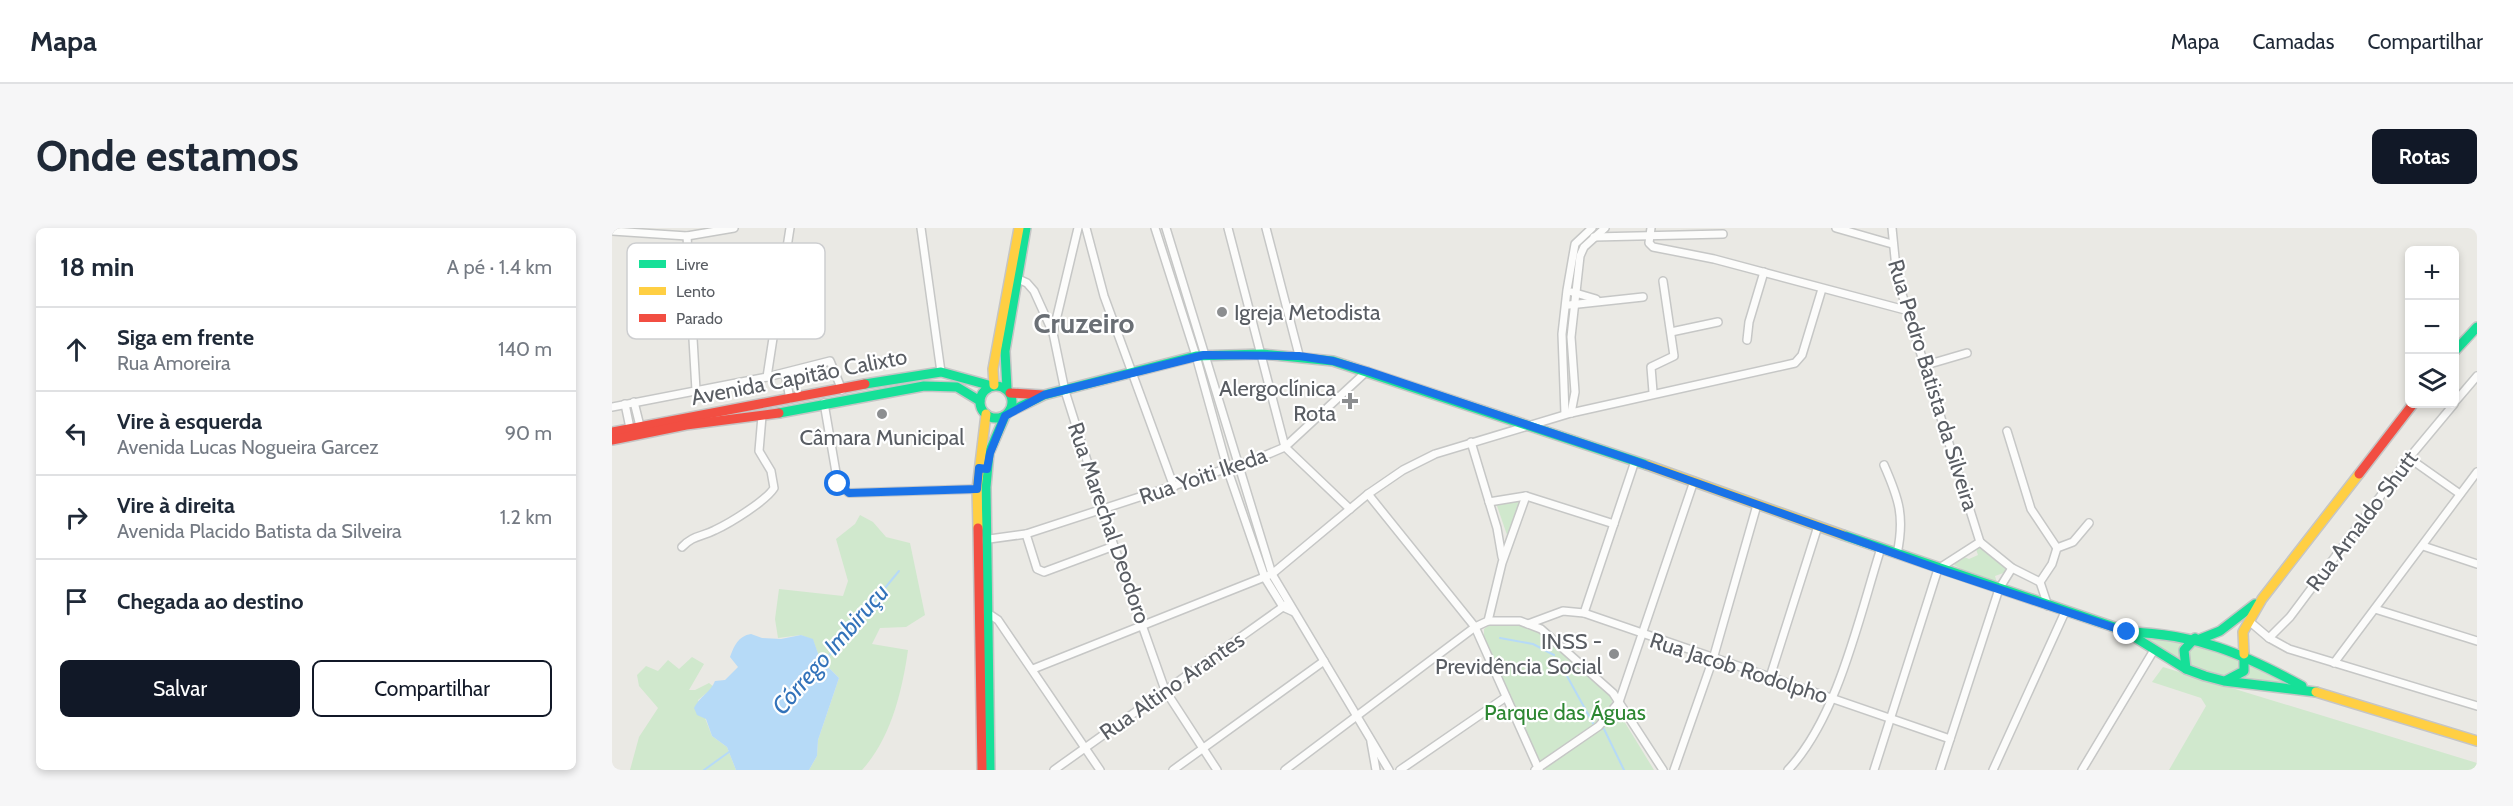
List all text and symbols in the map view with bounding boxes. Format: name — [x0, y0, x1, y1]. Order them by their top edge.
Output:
text: Mapa — [30, 24, 97, 58]
text: Mapa — [2171, 29, 2219, 54]
text: Camadas — [2252, 29, 2334, 54]
text: Compartilhar — [2367, 29, 2483, 54]
button: Rotas — [2372, 129, 2477, 184]
text: Onde estamos — [36, 130, 299, 182]
legend — [627, 243, 825, 339]
map controls — [2405, 246, 2459, 408]
button: + — [2405, 246, 2459, 300]
text: 18 min — [60, 251, 134, 283]
text: A pé · 1.4 km — [447, 255, 552, 279]
text: Livre — [676, 255, 708, 274]
street label: Rua Pedro Batista da Silveira — [1882, 256, 1984, 514]
text: Lento — [676, 282, 715, 301]
place label: Igreja Metodista — [1234, 299, 1381, 326]
button: − — [2405, 300, 2459, 354]
marker: Igreja Metodista — [1215, 305, 1229, 319]
district label: Cruzeiro — [1034, 306, 1134, 340]
text: Parado — [676, 309, 723, 328]
text: Siga em frente — [117, 324, 254, 351]
icon: ahead — [60, 333, 93, 366]
text: 140 m — [498, 337, 552, 361]
street label: Avenida Capitão Calixto — [689, 343, 909, 411]
text: Rua Amoreira — [117, 351, 231, 375]
button: layers — [2405, 354, 2459, 408]
place label: Alergoclínica Rota — [1219, 375, 1336, 427]
marker: Alergoclínica Rota — [1341, 392, 1359, 410]
marker: Câmara Municipal — [875, 407, 889, 421]
text: Vire à esquerda — [117, 408, 262, 435]
icon: left — [60, 417, 93, 450]
street label: Rua Marechal Deodoro — [1062, 419, 1156, 627]
text: 90 m — [505, 421, 552, 445]
place label: Câmara Municipal — [799, 424, 965, 451]
text: Avenida Lucas Nogueira Garcez — [117, 435, 379, 459]
street label: Rua Yoiti Ikeda — [1136, 441, 1271, 510]
street label: Rua Arnaldo Shutt — [2300, 445, 2424, 597]
route start — [824, 470, 850, 496]
text: Vire à direita — [117, 492, 235, 519]
icon: right — [60, 501, 93, 534]
text: 1.2 km — [500, 505, 552, 529]
text: Avenida Placido Batista da Silveira — [117, 519, 402, 543]
water label: Córrego Imbiruçu — [766, 578, 895, 720]
icon: arrive — [60, 585, 93, 618]
text: Chegada ao destino — [117, 588, 303, 615]
route end — [2113, 618, 2139, 644]
street label: Rua Altino Arantes — [1094, 626, 1250, 746]
street label: Rua Jacob Rodolpho — [1646, 626, 1832, 710]
place label: INSS - Previdência Social — [1435, 628, 1603, 680]
marker: INSS - Previdência Social — [1607, 647, 1621, 661]
button: Salvar — [60, 660, 300, 717]
button: Compartilhar — [312, 660, 552, 717]
park label: Parque das Águas — [1484, 699, 1646, 726]

